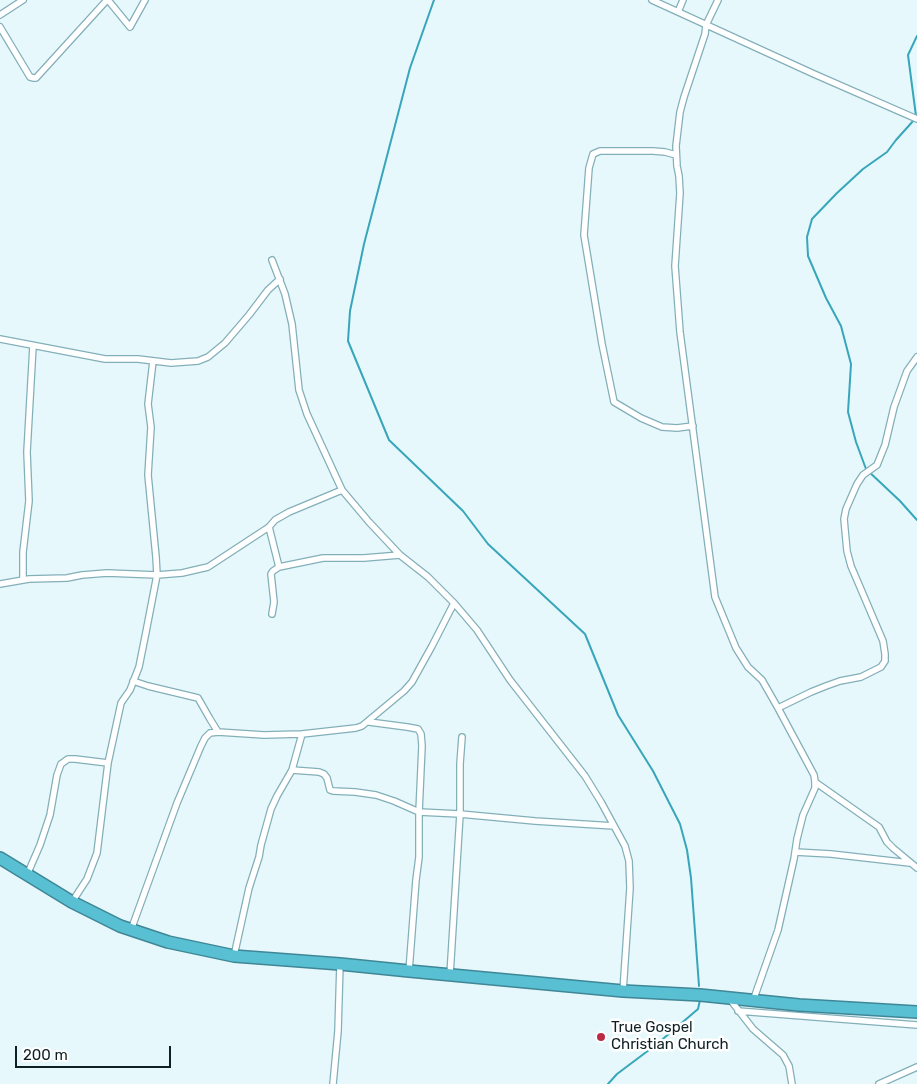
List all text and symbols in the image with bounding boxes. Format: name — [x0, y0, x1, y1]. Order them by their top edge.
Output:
place label: True Gospel Christian Church — [611, 1019, 729, 1054]
marker: True Gospel Christian Church — [595, 1031, 607, 1043]
scale bar — [18, 1036, 174, 1068]
text: 200 m — [23, 1046, 68, 1064]

